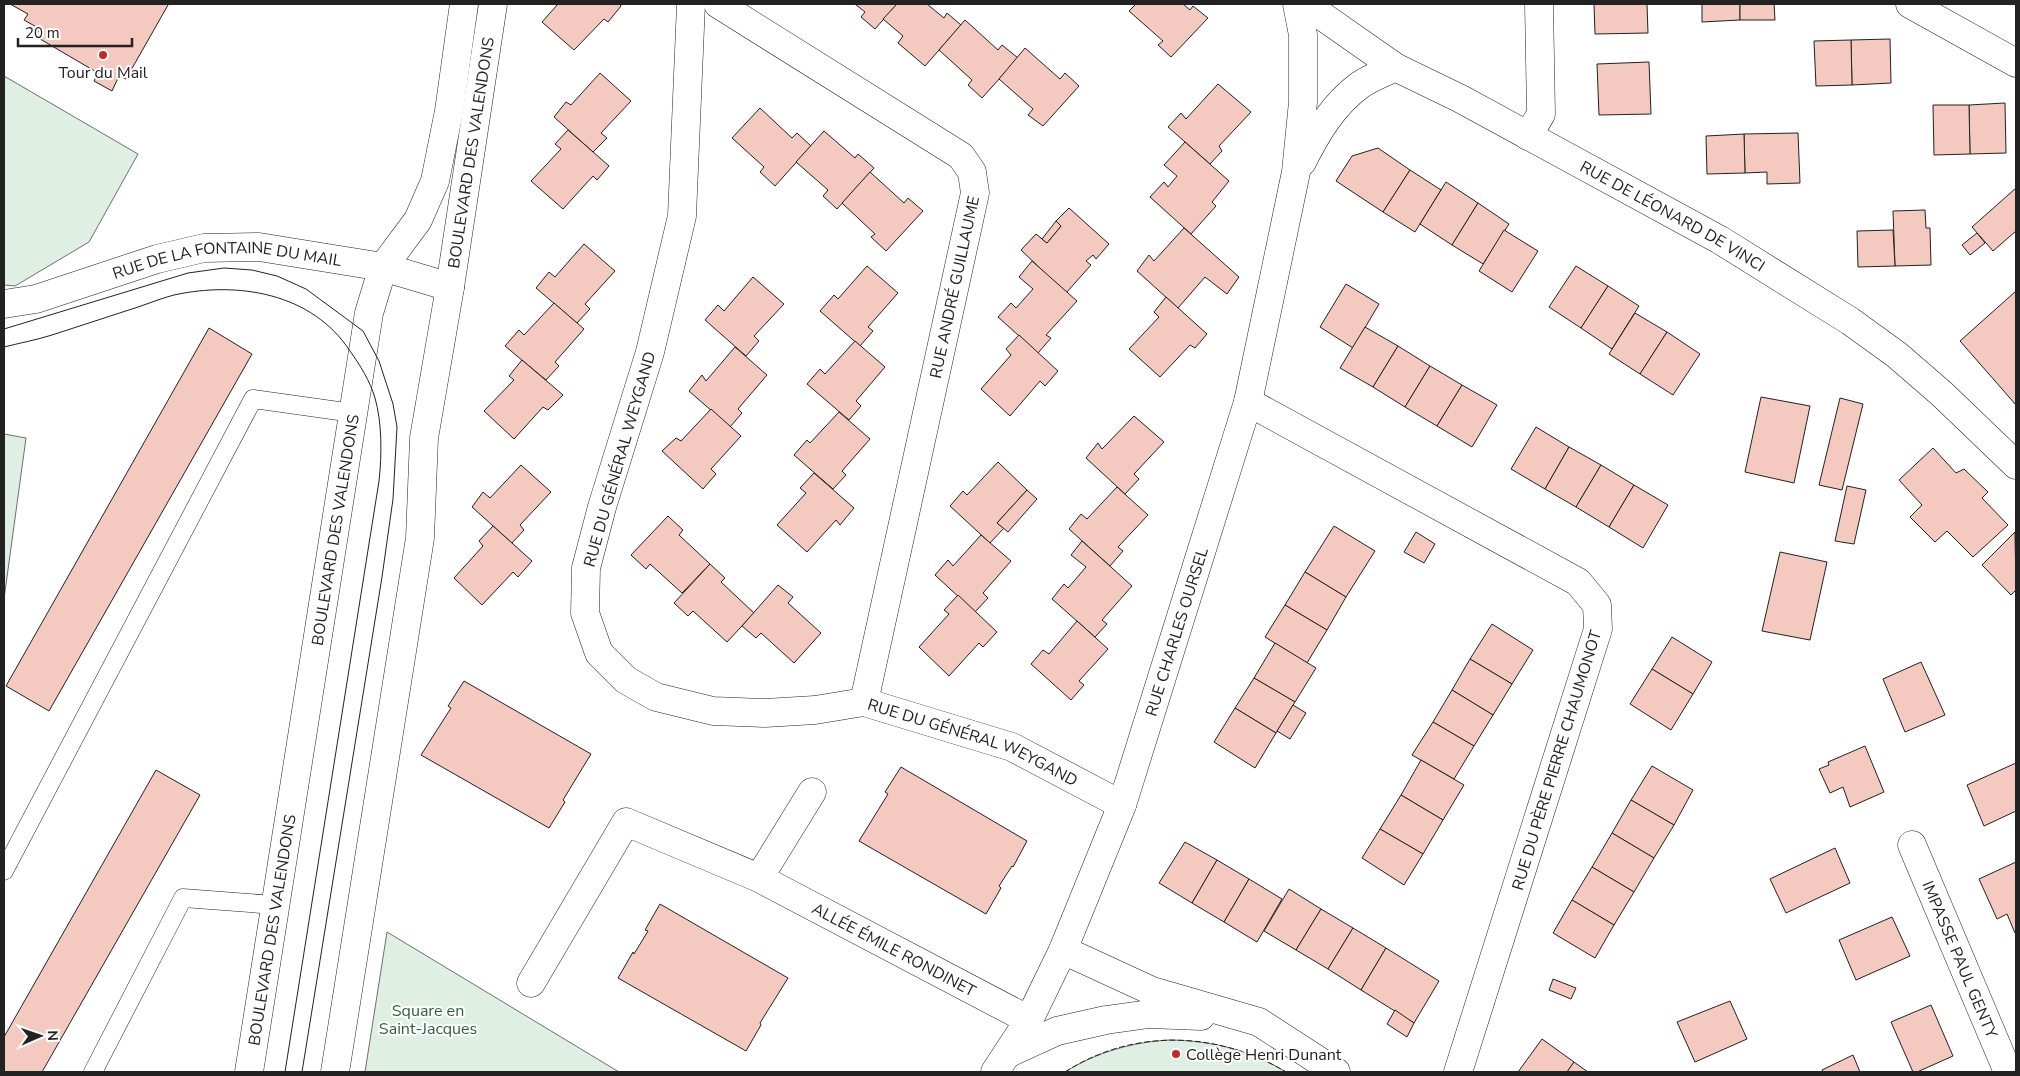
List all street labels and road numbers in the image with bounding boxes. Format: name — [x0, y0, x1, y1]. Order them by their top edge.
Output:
street label: BOULEVARD DES VALENDONS — [443, 35, 500, 270]
street label: RUE DE LÉONARD DE VINCI — [1576, 156, 1769, 277]
street label: RUE ANDRÉ GUILLAUME — [925, 194, 985, 380]
street label: RUE DE LA FONTAINE DU MAIL — [110, 237, 343, 285]
street label: RUE DU GÉNÉRAL WEYGAND — [579, 349, 661, 570]
street label: BOULEVARD DES VALENDONS — [307, 413, 365, 647]
street label: RUE CHARLES OURSEL — [1140, 545, 1214, 719]
street label: RUE DU PÈRE PIERRE CHAUMONOT — [1507, 627, 1607, 893]
street label: RUE DU GÉNÉRAL WEYGAND — [865, 694, 1081, 792]
street label: BOULEVARD DES VALENDONS — [243, 813, 302, 1047]
street label: IMPASSE PAUL GENTY — [1916, 878, 2003, 1042]
street label: ALLÉE ÉMILE RONDINET — [808, 898, 980, 1002]

